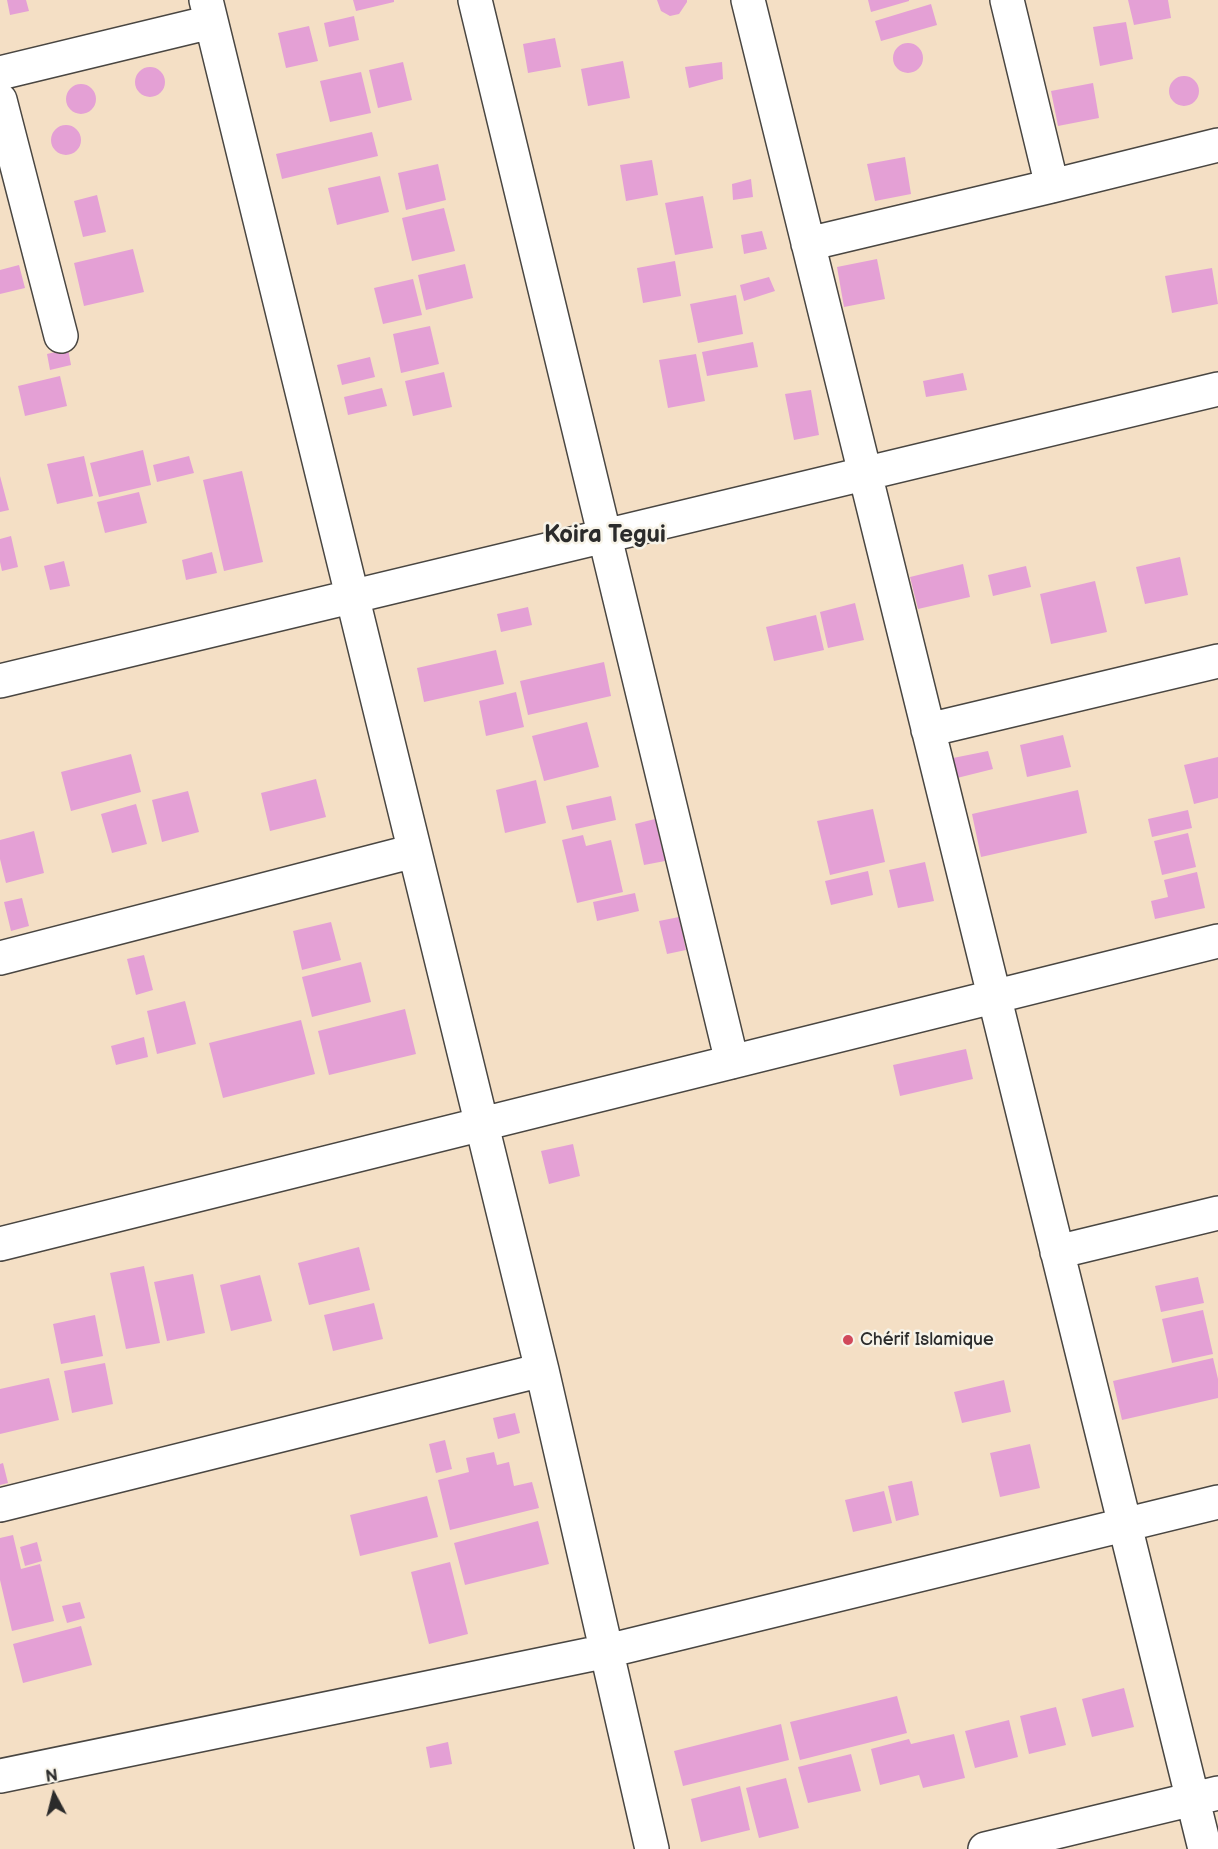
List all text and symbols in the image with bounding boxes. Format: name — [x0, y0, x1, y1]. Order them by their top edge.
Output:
district label: Koira Tegui — [544, 522, 666, 550]
place label: Chérif Islamique — [860, 1329, 994, 1351]
marker: Chérif Islamique — [841, 1333, 855, 1347]
north arrow — [24, 1765, 84, 1825]
text: N — [45, 1766, 59, 1787]

